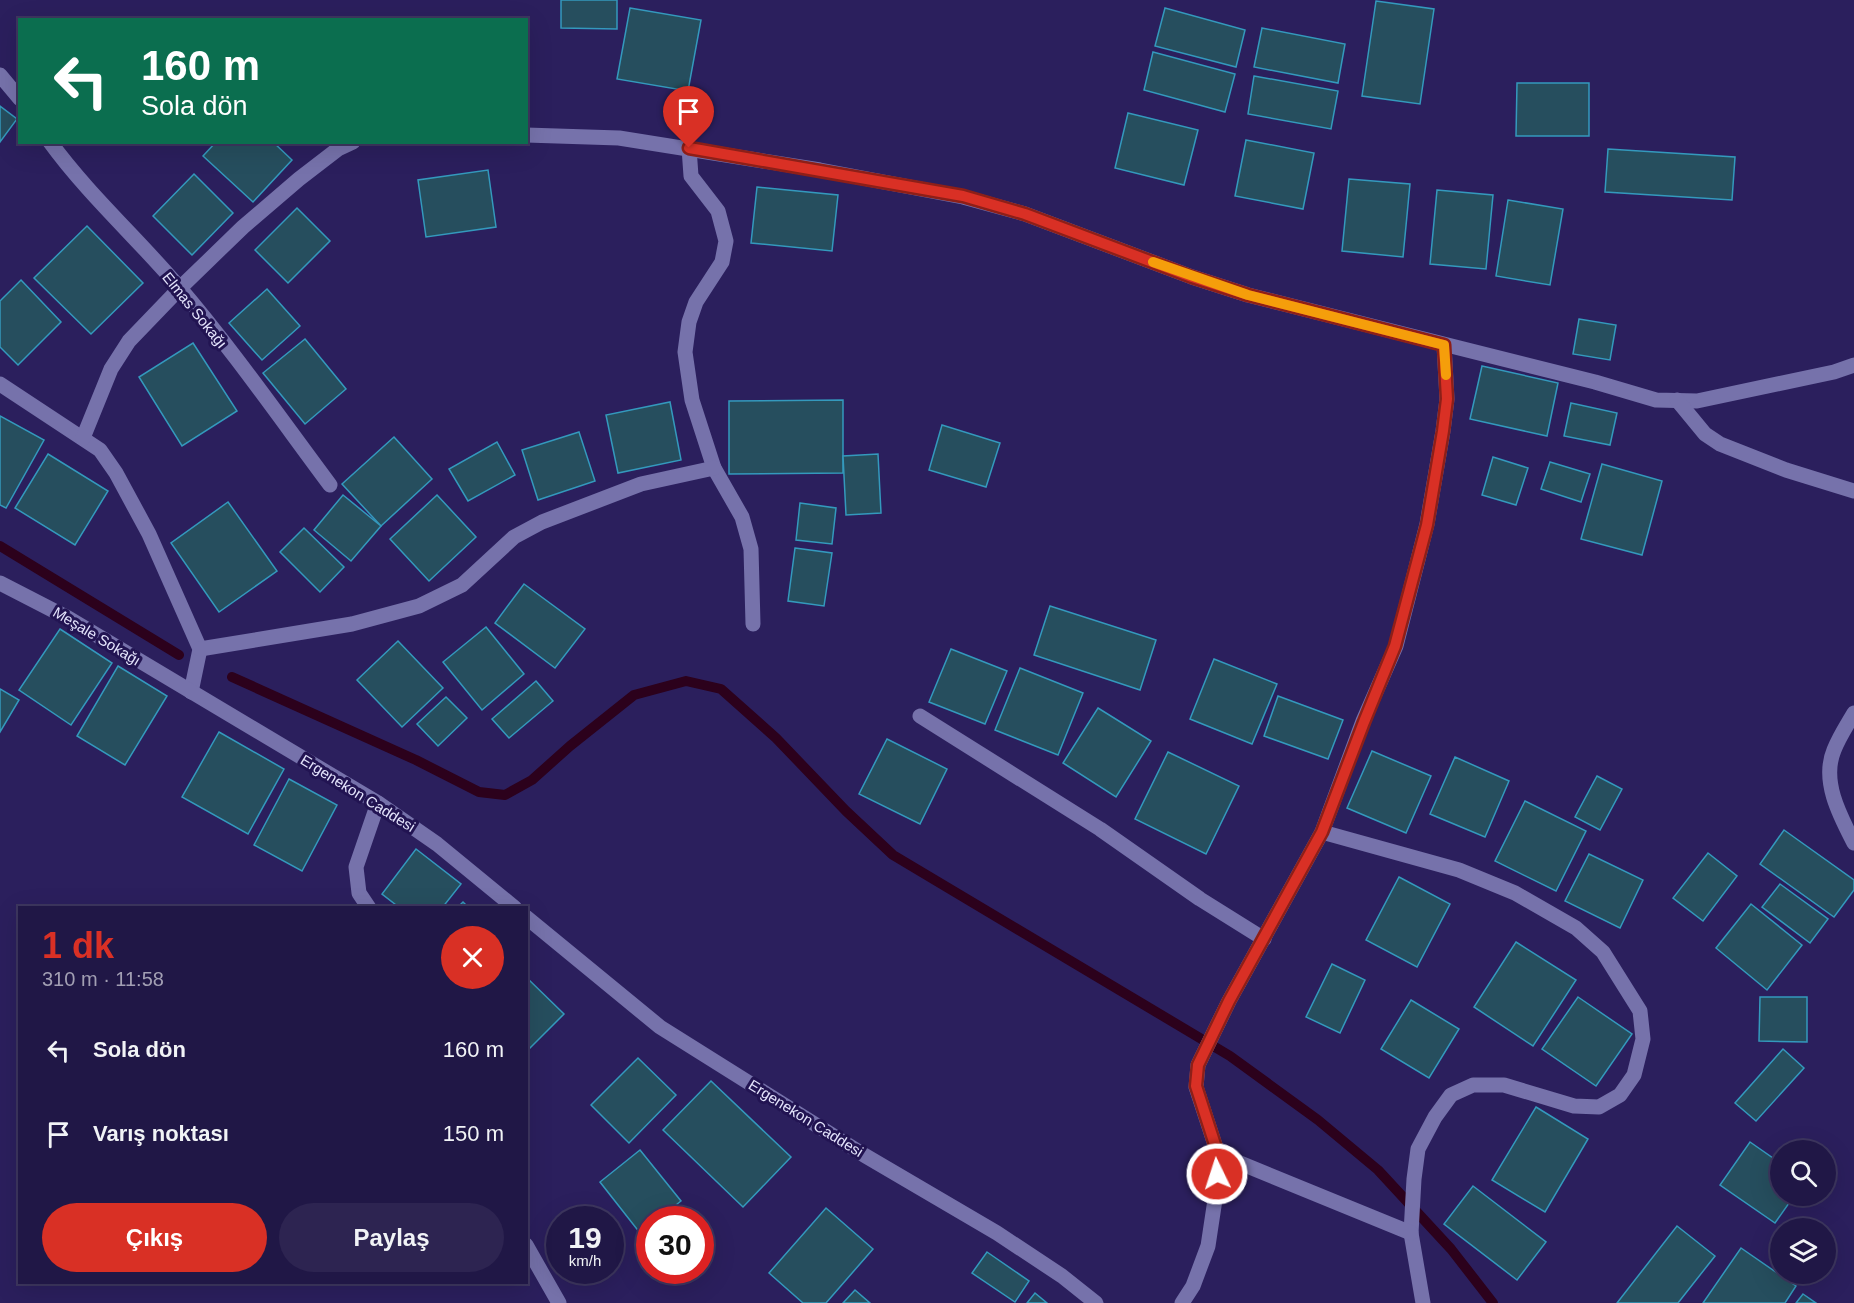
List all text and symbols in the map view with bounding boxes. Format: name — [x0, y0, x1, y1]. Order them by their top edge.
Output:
icon: left — [42, 42, 120, 120]
text: 160 m — [141, 42, 260, 89]
pin — [663, 86, 714, 148]
text: Sola dön — [141, 91, 248, 121]
icon: arrive — [672, 95, 705, 128]
street label: Elmas Sokağı — [159, 269, 231, 351]
street label: Meşale Sokağı — [50, 603, 144, 669]
street label: Ergenekon Caddesi — [298, 751, 418, 835]
text: 1 dk — [42, 925, 114, 966]
button: close — [441, 926, 504, 989]
text: 310 m · 11:58 — [42, 968, 164, 990]
icon: left — [42, 1034, 75, 1067]
text: Sola dön — [93, 1037, 186, 1062]
text: 160 m — [443, 1037, 504, 1062]
street label: Ergenekon Caddesi — [746, 1076, 866, 1160]
icon: arrive — [42, 1118, 75, 1151]
text: Varış noktası — [93, 1121, 229, 1146]
text: 150 m — [443, 1121, 504, 1146]
map controls — [1770, 1140, 1836, 1284]
button: search — [1770, 1140, 1836, 1206]
position arrow — [1185, 1142, 1249, 1206]
button: Çıkış — [42, 1203, 267, 1272]
button: Paylaş — [279, 1203, 504, 1272]
speed limit sign: 30 — [636, 1206, 714, 1284]
button: layers — [1770, 1218, 1836, 1284]
text: 19 — [568, 1221, 602, 1254]
text: km/h — [569, 1252, 601, 1269]

